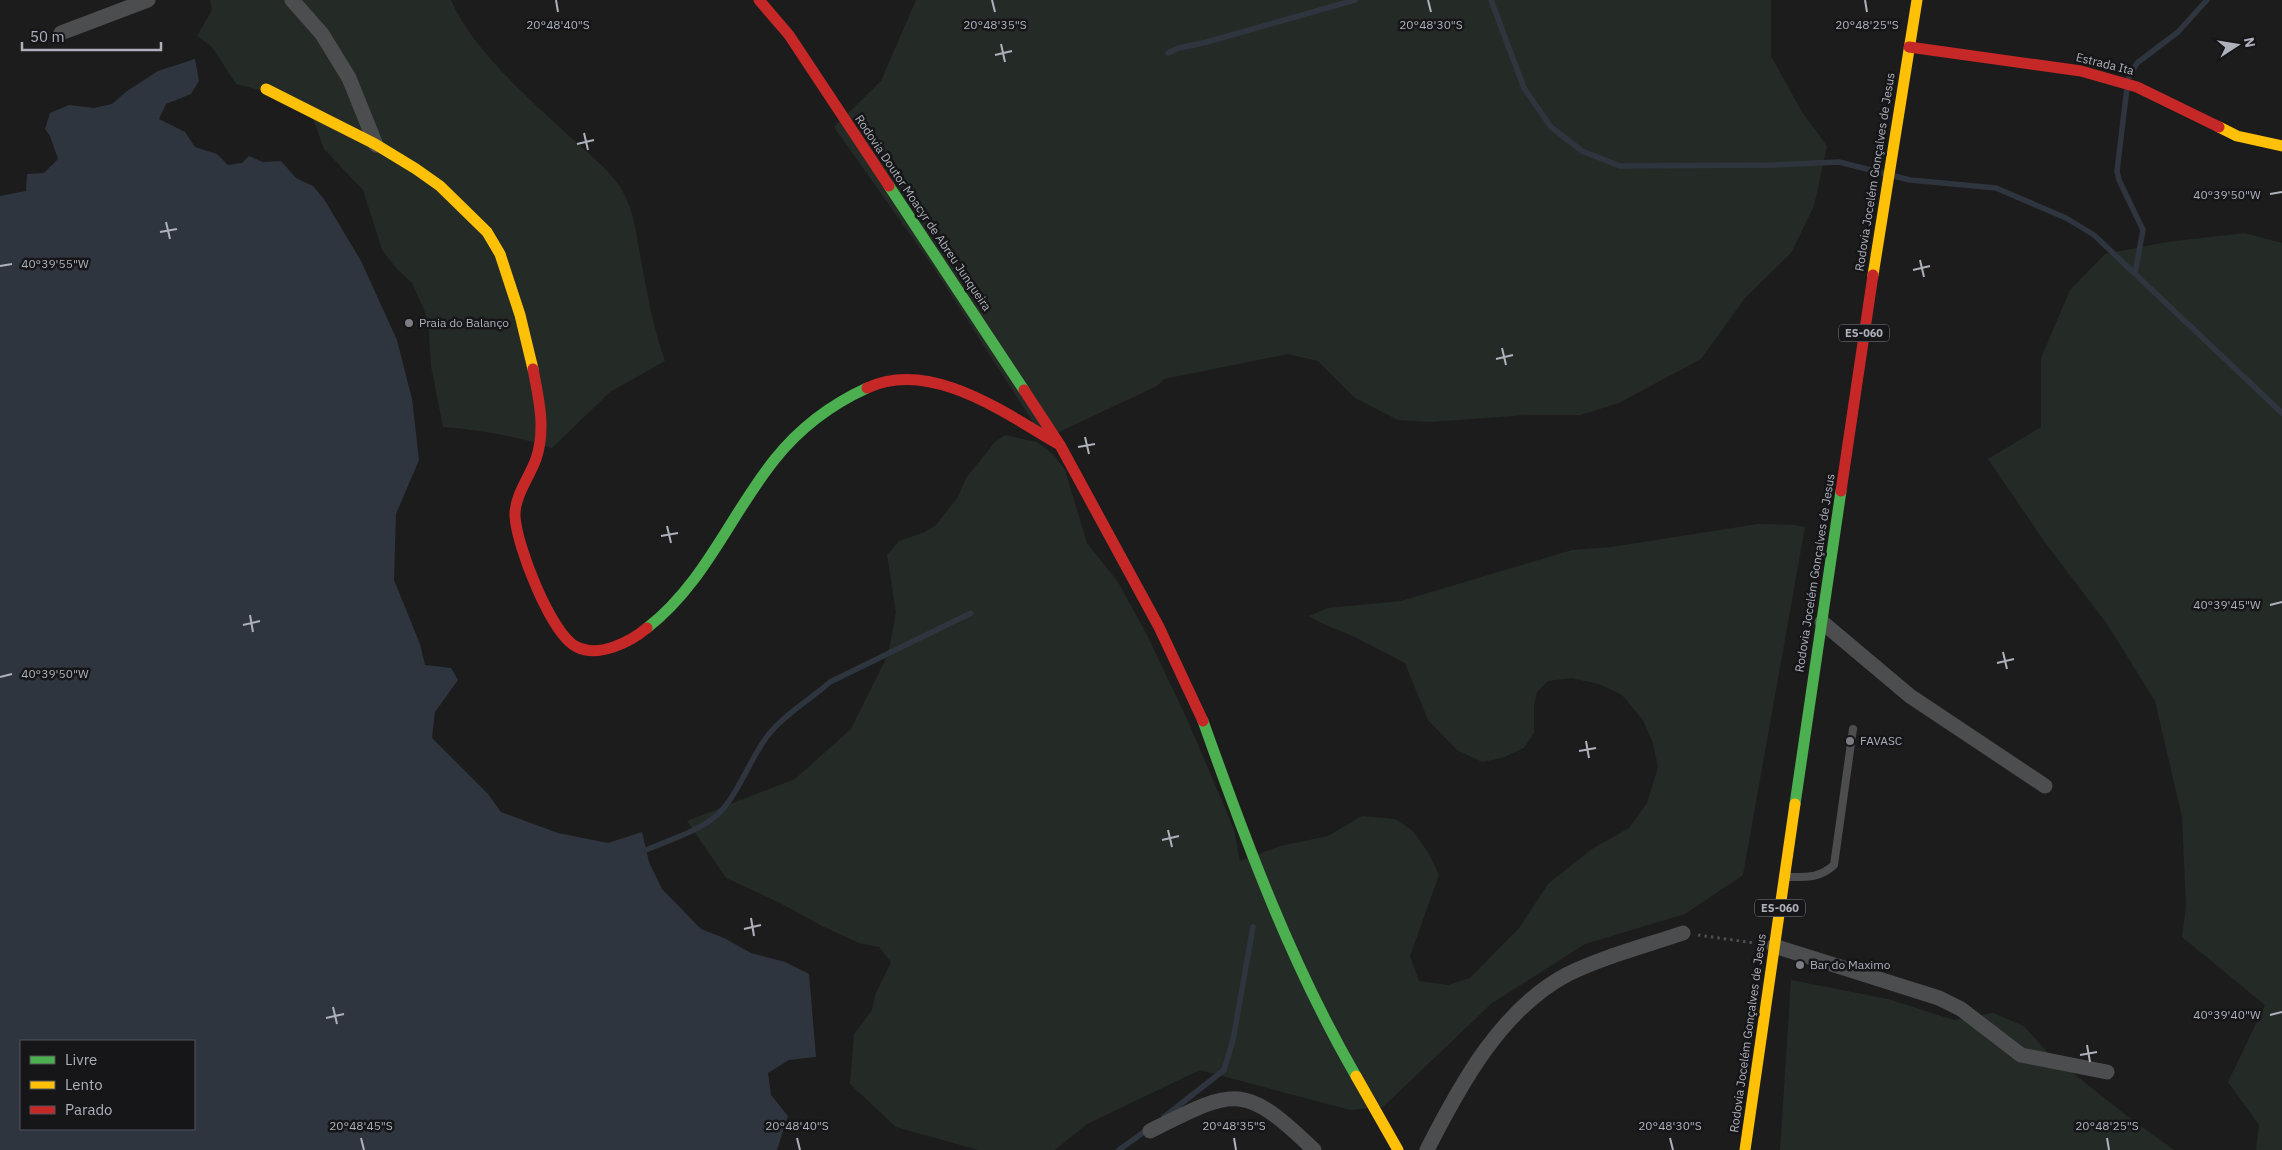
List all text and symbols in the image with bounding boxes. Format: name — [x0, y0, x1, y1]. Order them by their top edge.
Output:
text: 20°48'40"S — [526, 17, 590, 32]
text: 20°48'35"S — [963, 17, 1027, 32]
text: 20°48'30"S — [1399, 17, 1463, 32]
text: 20°48'25"S — [1835, 17, 1899, 32]
scale bar — [22, 20, 161, 52]
north arrow — [2212, 20, 2262, 70]
text: 50 m — [30, 27, 65, 46]
text: N — [2240, 35, 2260, 49]
street label: Estrada Ita — [2075, 49, 2136, 78]
street label: Rodovia Jocelém Gonçalves de Jesus — [1851, 72, 1898, 272]
street label: Rodovia Doutor Moacyr de Abreu Junqueira — [852, 112, 995, 314]
text: 40°39'50"W — [2193, 187, 2261, 202]
text: 40°39'55"W — [21, 256, 89, 271]
place label: Praia do Balanço — [419, 315, 509, 330]
marker: Praia do Balanço — [403, 317, 415, 329]
road number: ES-060 — [1839, 324, 1889, 342]
street label: Rodovia Jocelém Gonçalves de Jesus — [1791, 473, 1838, 673]
text: 40°39'45"W — [2193, 597, 2261, 612]
text: 40°39'50"W — [21, 666, 89, 681]
place label: FAVASC — [1860, 733, 1903, 748]
marker: FAVASC — [1844, 735, 1856, 747]
road number: ES-060 — [1755, 900, 1805, 916]
street label: Rodovia Jocelém Gonçalves de Jesus — [1726, 932, 1769, 1133]
place label: Bar do Maximo — [1810, 957, 1891, 972]
marker: Bar do Maximo — [1794, 959, 1806, 971]
text: 40°39'40"W — [2193, 1007, 2261, 1022]
legend — [20, 1040, 195, 1130]
text: Livre — [65, 1050, 97, 1069]
text: Lento — [65, 1075, 103, 1094]
text: Parado — [65, 1100, 113, 1119]
text: 20°48'45"S — [329, 1118, 393, 1133]
text: 20°48'40"S — [765, 1118, 829, 1133]
text: 20°48'35"S — [1202, 1118, 1266, 1133]
text: 20°48'30"S — [1638, 1118, 1702, 1133]
text: 20°48'25"S — [2075, 1118, 2139, 1133]

